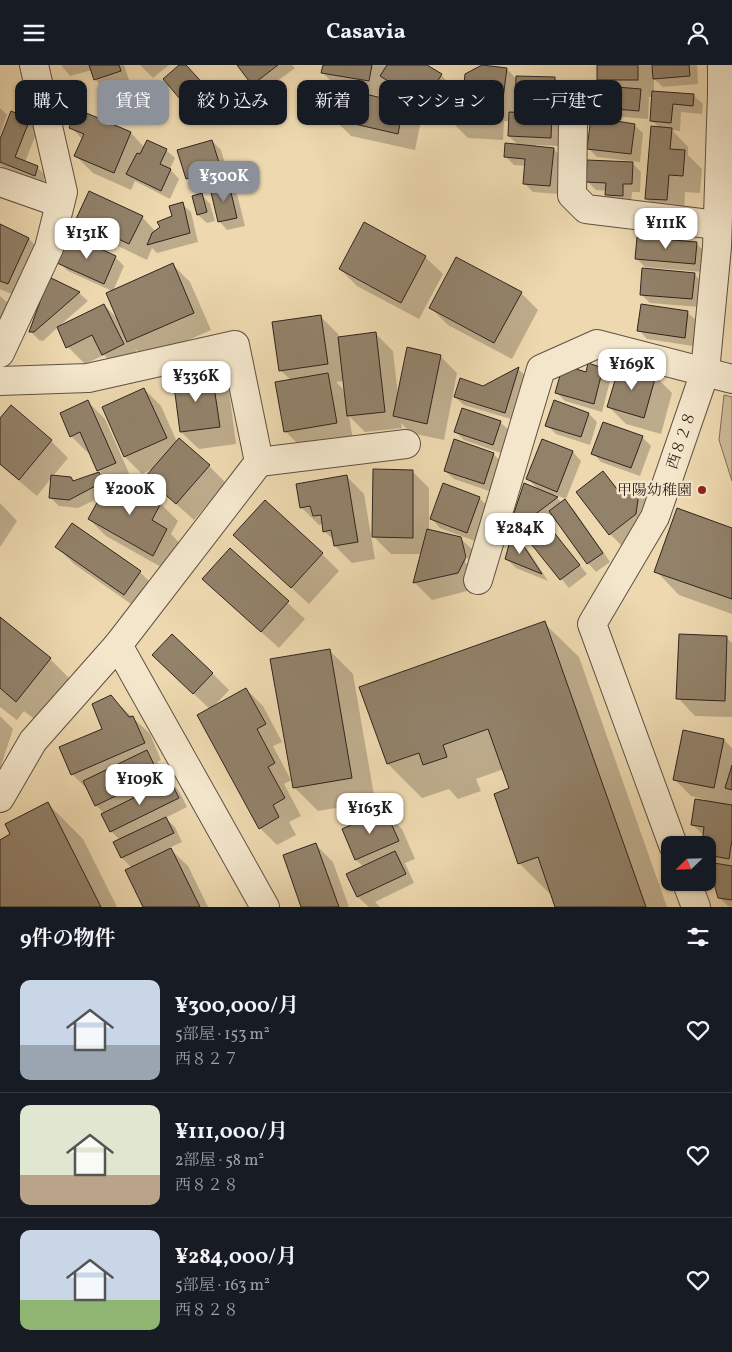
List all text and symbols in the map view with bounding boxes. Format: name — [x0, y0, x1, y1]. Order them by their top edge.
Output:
text: Casavia — [326, 17, 406, 48]
icon: menu — [20, 19, 48, 47]
icon: person — [684, 19, 712, 47]
chip: 購入 — [15, 80, 87, 125]
chip: 賃貸 — [97, 80, 169, 125]
chip: 絞り込み — [179, 80, 287, 125]
chip: 新着 — [297, 80, 369, 125]
chip: マンション — [379, 80, 504, 125]
chip: 一戸建て — [514, 80, 622, 125]
pin: ¥300K — [189, 161, 259, 203]
text: ¥300K — [199, 166, 249, 188]
pin: ¥111K — [631, 207, 701, 250]
text: ¥111K — [646, 213, 687, 235]
pin: ¥131K — [52, 217, 122, 260]
text: ¥131K — [66, 223, 108, 245]
pin: ¥169K — [597, 349, 667, 391]
text: ¥169K — [609, 354, 655, 376]
pin: ¥336K — [161, 361, 231, 403]
text: ¥336K — [173, 366, 219, 388]
street label: 西８２８ — [663, 409, 702, 472]
pin: ¥200K — [95, 473, 165, 516]
text: ¥200K — [105, 479, 155, 501]
place label: 甲陽幼稚園 — [617, 481, 692, 502]
marker: 甲陽幼稚園 — [696, 484, 708, 496]
pin: ¥284K — [485, 513, 555, 555]
text: ¥284K — [496, 518, 544, 540]
pin: ¥109K — [105, 763, 175, 806]
text: ¥109K — [117, 769, 163, 791]
pin: ¥163K — [335, 793, 405, 835]
text: ¥163K — [348, 798, 392, 820]
north arrow — [661, 836, 716, 891]
map controls — [661, 836, 716, 891]
icon: filters — [684, 923, 712, 951]
text: 9件の物件 — [20, 925, 116, 954]
text: ¥300,000/月 — [175, 992, 299, 1021]
icon: home — [60, 1000, 120, 1060]
icon: heart — [684, 1016, 712, 1044]
text: 5部屋 · 153 m² — [175, 1024, 270, 1046]
text: 西８２７ — [175, 1049, 239, 1071]
text: ¥111,000/月 — [175, 1118, 288, 1147]
icon: home — [60, 1125, 120, 1185]
icon: heart — [684, 1141, 712, 1169]
text: 2部屋 · 58 m² — [175, 1150, 264, 1172]
text: 西８２８ — [175, 1175, 239, 1197]
text: ¥284,000/月 — [175, 1243, 297, 1272]
icon: home — [60, 1250, 120, 1310]
icon: heart — [684, 1266, 712, 1294]
text: 5部屋 · 163 m² — [175, 1275, 270, 1297]
text: 西８２８ — [175, 1300, 239, 1322]

